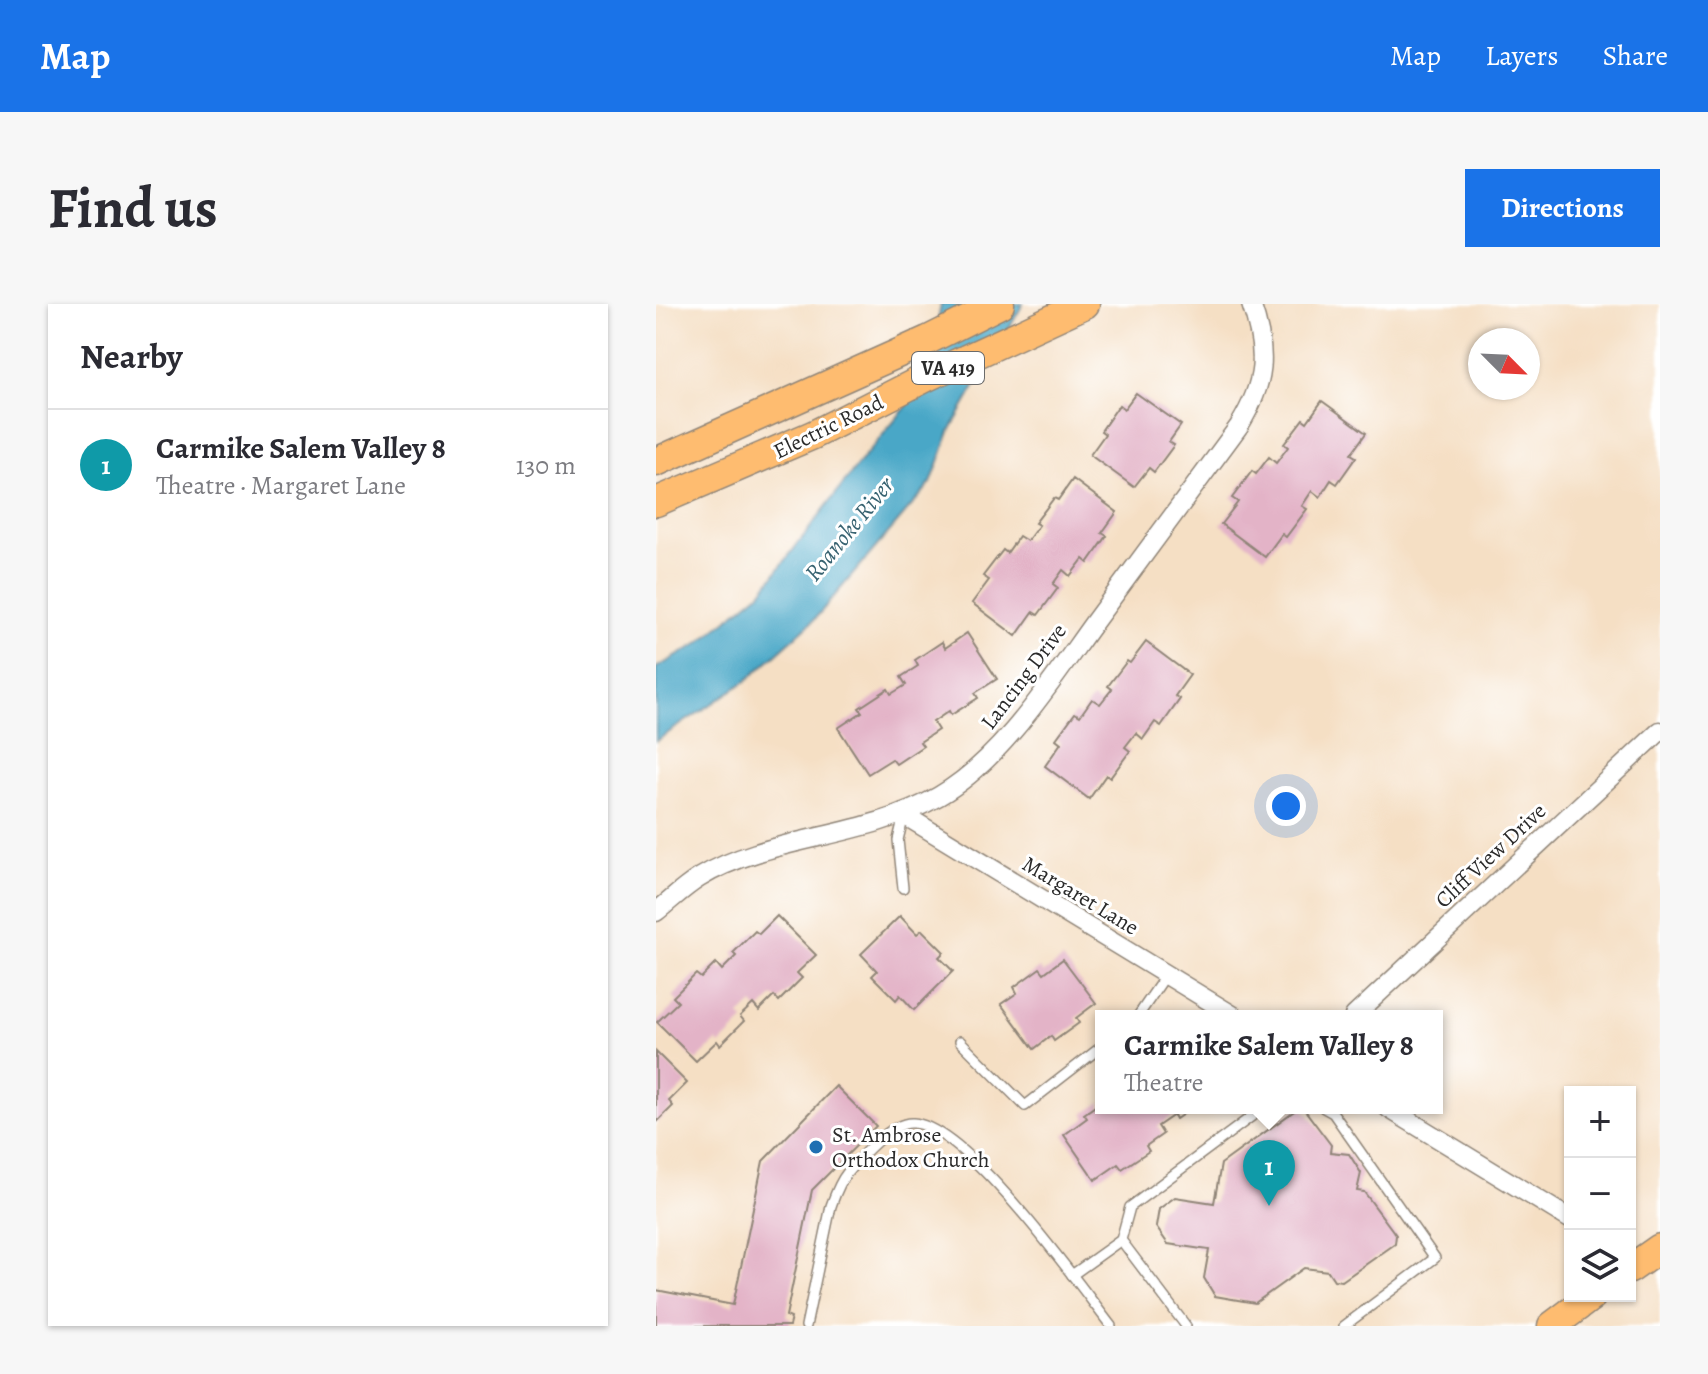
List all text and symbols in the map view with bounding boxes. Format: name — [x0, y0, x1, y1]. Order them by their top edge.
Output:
text: Map — [40, 30, 110, 82]
text: Map — [1390, 37, 1441, 75]
text: Layers — [1485, 37, 1558, 75]
text: Share — [1602, 37, 1668, 75]
button: Directions — [1465, 169, 1660, 247]
text: Find us — [48, 170, 218, 246]
north arrow — [1468, 328, 1540, 400]
text: Nearby — [80, 333, 183, 380]
road number: VA 419 — [912, 352, 984, 384]
street label: Electric Road — [768, 387, 889, 466]
text: Carmike Salem Valley 8 — [156, 428, 446, 468]
text: 1 — [101, 448, 111, 483]
text: 130 m — [516, 448, 576, 483]
text: Theatre · Margaret Lane — [156, 468, 406, 503]
water label: Roanoke River — [797, 470, 901, 588]
street label: Lancing Drive — [974, 617, 1074, 736]
your location — [1266, 786, 1306, 826]
street label: Cliff View Drive — [1429, 797, 1553, 915]
street label: Margaret Lane — [1017, 849, 1144, 942]
popup — [1095, 1010, 1443, 1114]
text: Carmike Salem Valley 8 — [1124, 1025, 1414, 1065]
text: Theatre — [1124, 1065, 1204, 1100]
map controls — [1564, 1086, 1636, 1302]
button: + — [1564, 1086, 1636, 1158]
place label: St. Ambrose Orthodox Church — [832, 1120, 990, 1175]
marker: St. Ambrose Orthodox Church — [807, 1138, 825, 1156]
pin: 1 — [1243, 1140, 1295, 1206]
button: − — [1564, 1158, 1636, 1230]
button: layers — [1564, 1230, 1636, 1302]

